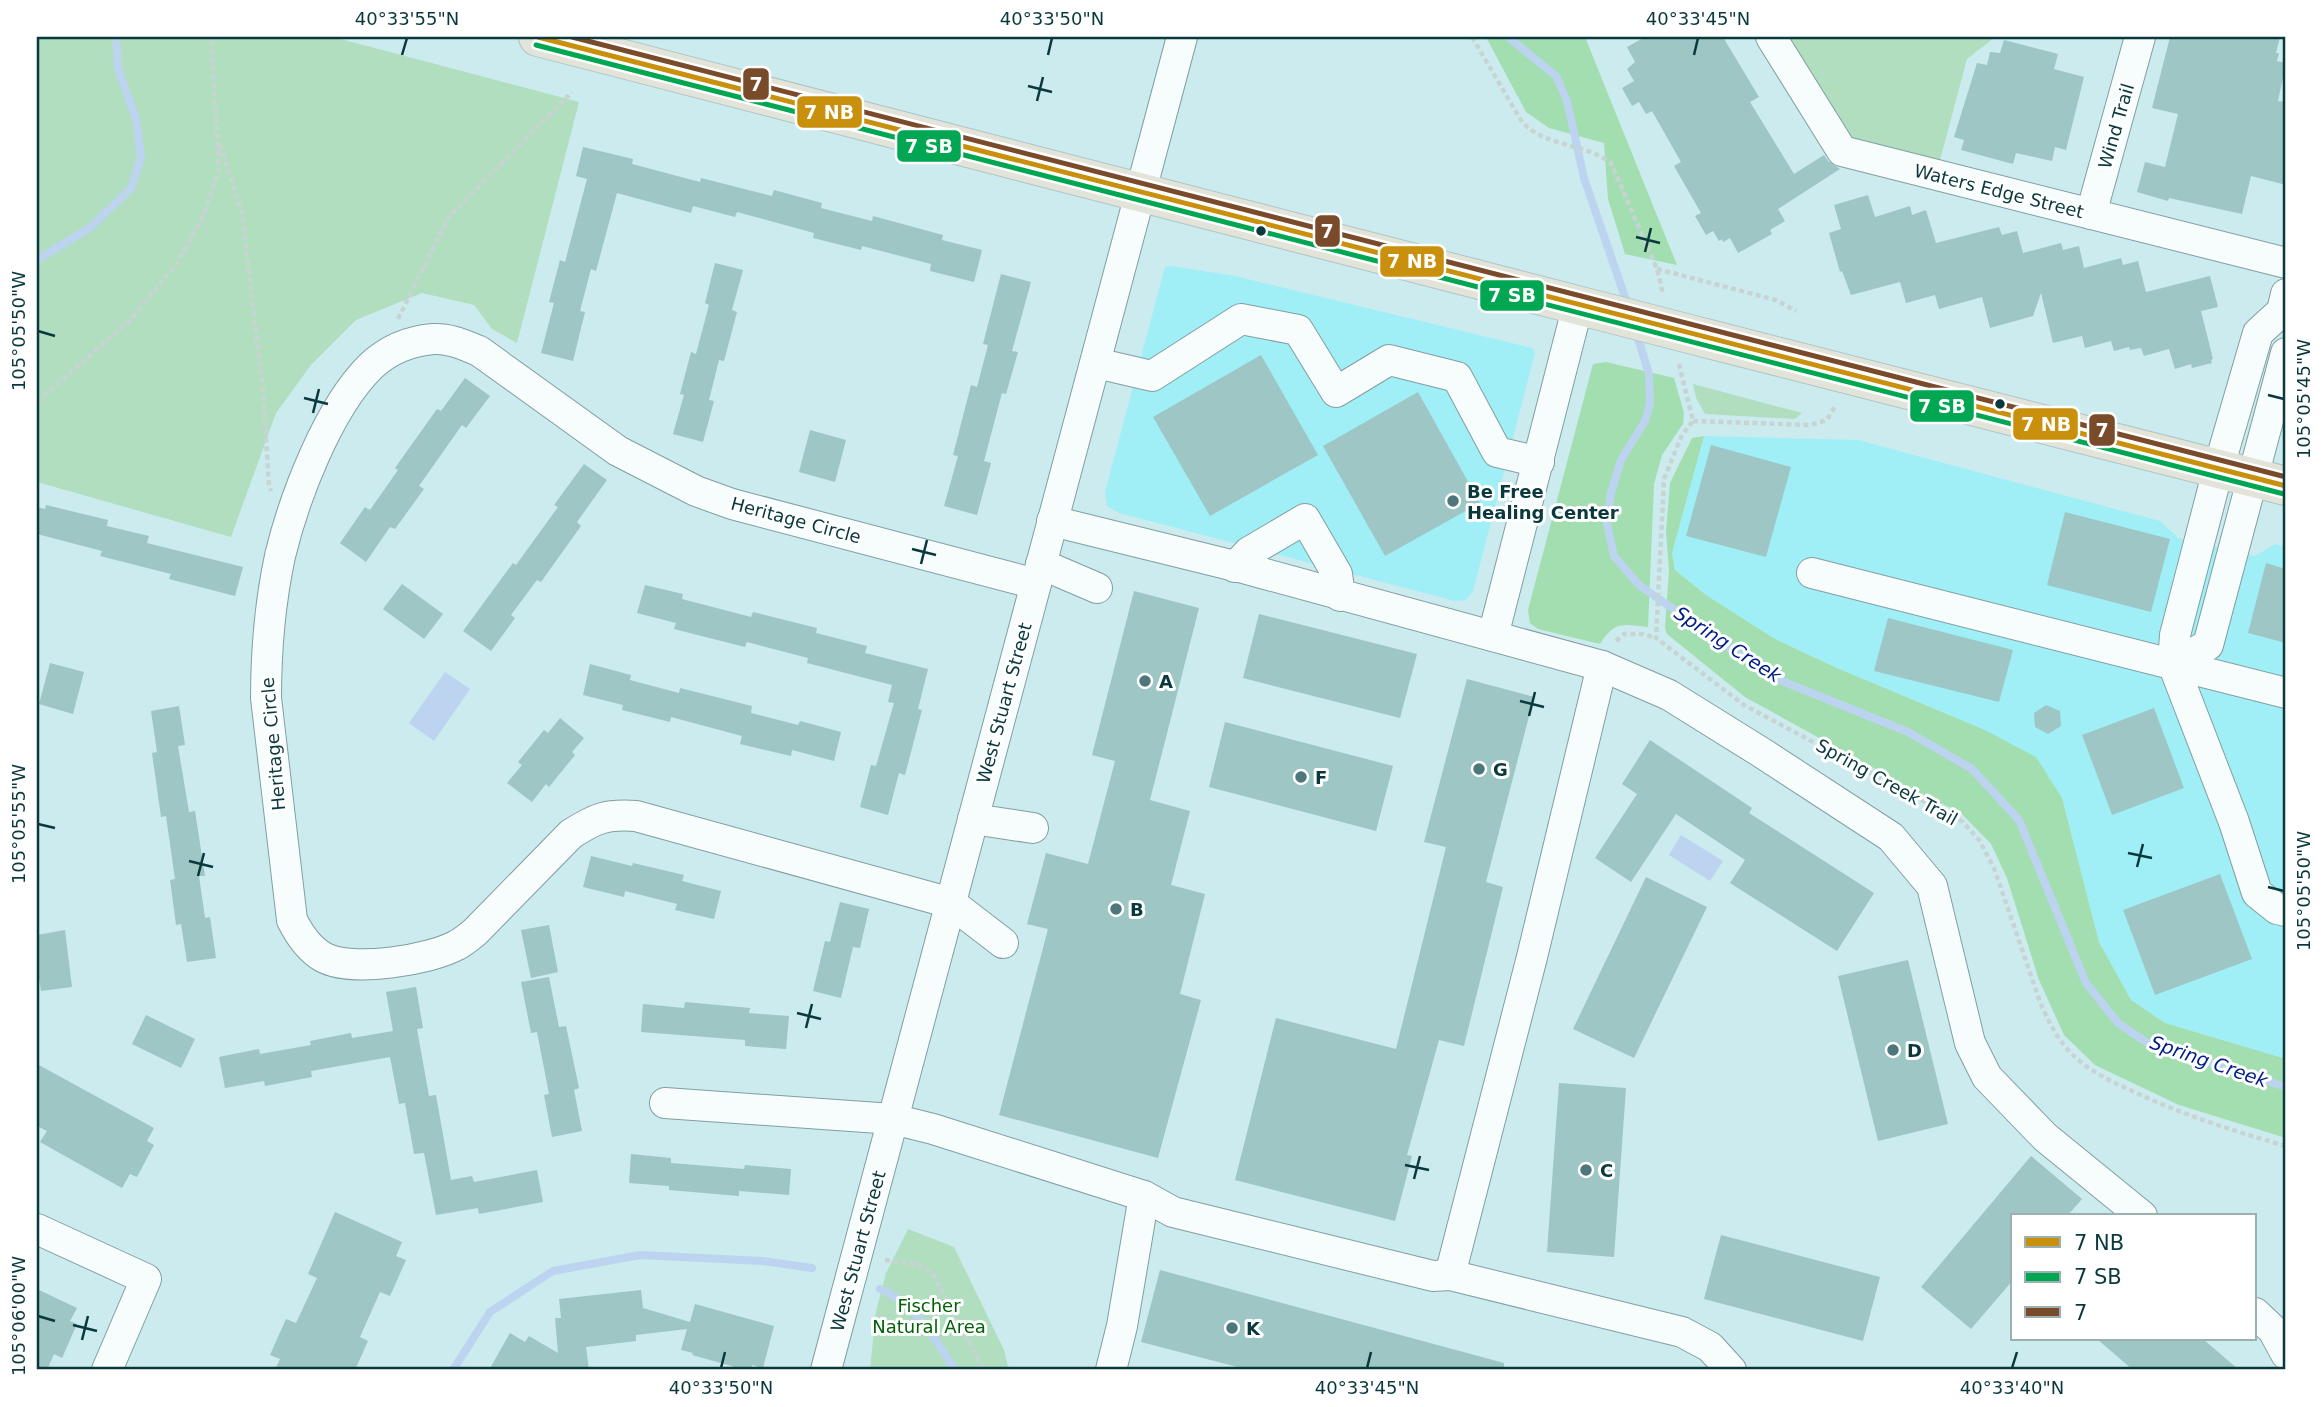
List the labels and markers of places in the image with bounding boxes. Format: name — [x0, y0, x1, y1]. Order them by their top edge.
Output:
unlabelled marker — [1254, 224, 1268, 238]
unlabelled marker — [1993, 397, 2007, 411]
place label: Be Free Healing Center — [1467, 481, 1619, 523]
marker: Be Free Healing Center — [1445, 493, 1461, 509]
place label: A — [1159, 671, 1173, 692]
marker: A — [1137, 673, 1153, 689]
place label: G — [1493, 759, 1508, 780]
marker: G — [1471, 761, 1487, 777]
place label: F — [1315, 767, 1327, 788]
marker: F — [1293, 769, 1309, 785]
place label: B — [1130, 899, 1144, 920]
marker: B — [1108, 901, 1124, 917]
place label: D — [1907, 1040, 1922, 1061]
marker: D — [1885, 1042, 1901, 1058]
place label: C — [1600, 1160, 1613, 1181]
marker: C — [1578, 1162, 1594, 1178]
place label: K — [1246, 1318, 1261, 1339]
marker: K — [1224, 1320, 1240, 1336]

